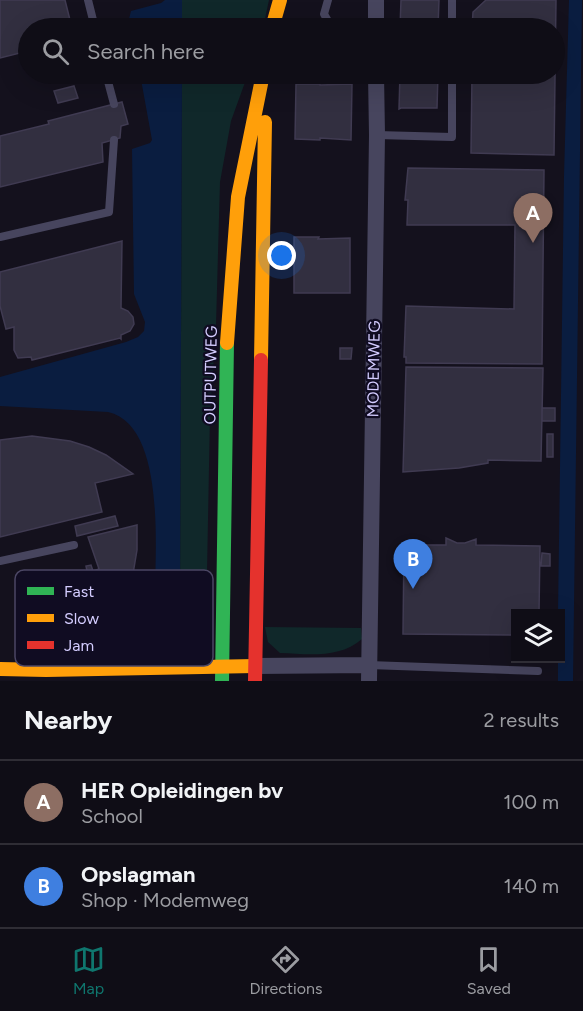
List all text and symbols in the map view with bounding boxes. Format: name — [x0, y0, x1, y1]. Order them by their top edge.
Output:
search box — [18, 18, 565, 84]
icon: search — [39, 35, 72, 68]
text: Search here — [87, 38, 205, 65]
pin: A — [514, 194, 552, 243]
your location — [267, 241, 296, 270]
street label: MODEMWEG — [363, 320, 384, 418]
street label: OUTPUTWEG — [200, 326, 221, 425]
pin: B — [394, 540, 432, 589]
legend — [15, 570, 213, 666]
text: Fast — [64, 582, 94, 601]
text: Slow — [64, 609, 99, 628]
map controls — [511, 609, 565, 663]
button: layers — [511, 609, 565, 663]
text: Jam — [64, 636, 94, 655]
text: Nearby — [24, 704, 112, 736]
text: 2 results — [483, 708, 559, 732]
text: HER Opleidingen bv — [81, 777, 283, 804]
text: A — [36, 790, 51, 814]
text: 100 m — [503, 790, 559, 814]
text: School — [81, 804, 143, 828]
text: Opslagman — [81, 861, 196, 888]
text: B — [37, 874, 50, 898]
text: 140 m — [504, 874, 559, 898]
text: Shop · Modemweg — [81, 888, 249, 912]
tab: Map — [72, 943, 105, 998]
tab: Directions — [249, 943, 322, 998]
tab: Saved — [467, 943, 511, 998]

